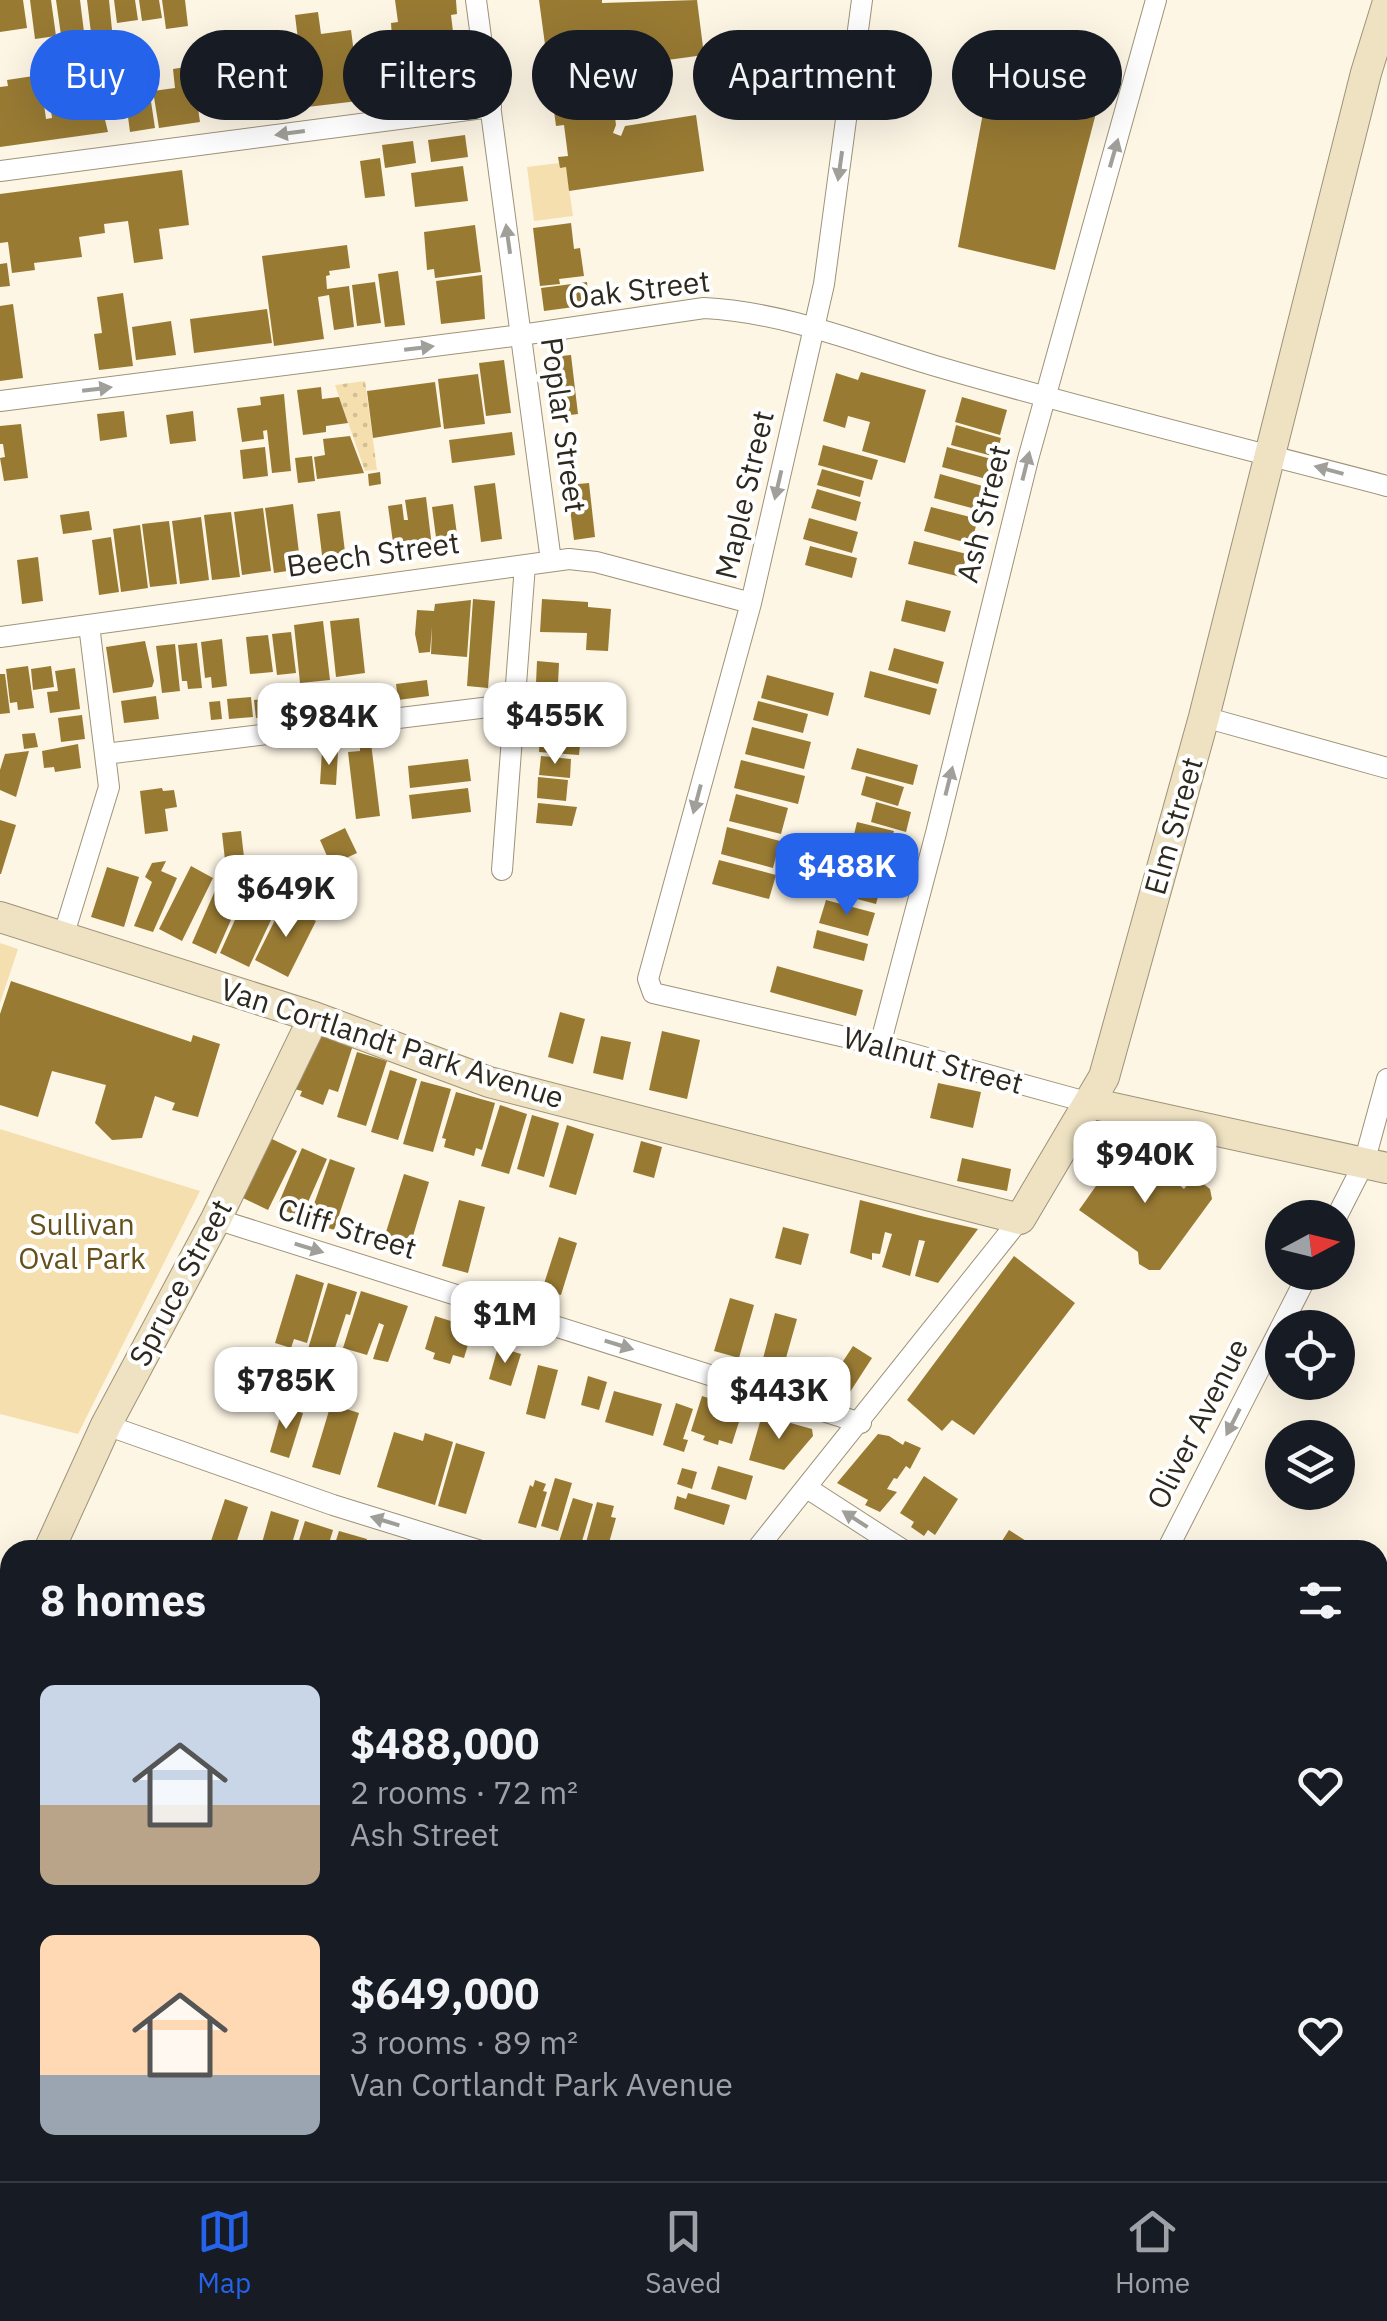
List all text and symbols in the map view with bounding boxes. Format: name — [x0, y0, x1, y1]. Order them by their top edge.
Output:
chip: Buy — [30, 30, 160, 120]
chip: Rent — [180, 30, 323, 120]
chip: Filters — [343, 30, 512, 120]
chip: New — [532, 30, 673, 120]
chip: Apartment — [693, 30, 932, 120]
chip: House — [952, 30, 1122, 120]
one-way arrow — [274, 125, 305, 141]
one-way arrow — [1106, 137, 1122, 168]
one-way arrow — [832, 151, 848, 182]
one-way arrow — [500, 222, 516, 254]
street label: Oak Street — [566, 260, 712, 317]
street label: Poplar Street — [533, 335, 596, 515]
one-way arrow — [404, 340, 436, 356]
one-way arrow — [81, 380, 113, 396]
street label: Maple Street — [705, 407, 782, 583]
street label: Ash Street — [947, 441, 1018, 586]
one-way arrow — [1019, 450, 1034, 481]
one-way arrow — [1313, 462, 1344, 478]
one-way arrow — [770, 470, 785, 501]
street label: Beech Street — [284, 522, 462, 585]
pin: $455K — [485, 682, 625, 767]
pin: $984K — [259, 683, 399, 768]
text: $455K — [505, 693, 605, 735]
text: $984K — [279, 694, 379, 736]
street label: Elm Street — [1134, 752, 1211, 899]
one-way arrow — [942, 765, 957, 796]
one-way arrow — [689, 784, 705, 815]
pin: $488K — [777, 833, 917, 918]
text: $488K — [797, 844, 897, 886]
pin: $649K — [216, 855, 356, 940]
text: $649K — [236, 866, 336, 908]
street label: Van Cortlandt Park Avenue — [216, 969, 569, 1117]
street label: Walnut Street — [839, 1017, 1028, 1102]
pin: $940K — [1075, 1121, 1215, 1206]
text: $940K — [1095, 1132, 1195, 1174]
street label: Cliff Street — [273, 1188, 422, 1267]
street label: Spruce Street — [119, 1192, 240, 1373]
north arrow — [1265, 1200, 1355, 1290]
map controls — [1265, 1200, 1355, 1510]
park label: Sullivan Oval Park — [18, 1204, 146, 1277]
one-way arrow — [294, 1242, 324, 1257]
pin: $1M — [457, 1281, 553, 1366]
text: $1M — [473, 1292, 537, 1334]
button: locate — [1265, 1310, 1355, 1400]
street label: Oliver Avenue — [1137, 1332, 1256, 1515]
one-way arrow — [604, 1338, 635, 1353]
pin: $785K — [216, 1347, 356, 1432]
pin: $443K — [709, 1357, 849, 1442]
text: $785K — [236, 1358, 336, 1400]
text: $443K — [729, 1368, 829, 1410]
one-way arrow — [1225, 1408, 1242, 1437]
button: layers — [1265, 1420, 1355, 1510]
one-way arrow — [841, 1511, 869, 1528]
one-way arrow — [369, 1513, 400, 1528]
text: 8 homes — [40, 1573, 206, 1628]
icon: filters — [1293, 1573, 1348, 1628]
text: $488,000 — [350, 1716, 539, 1771]
icon: home — [120, 1725, 240, 1845]
icon: heart — [1293, 1758, 1348, 1813]
text: 2 rooms · 72 m² — [350, 1771, 578, 1813]
text: Ash Street — [350, 1813, 500, 1855]
text: $649,000 — [350, 1966, 539, 2021]
icon: home — [120, 1975, 240, 2095]
icon: heart — [1293, 2008, 1348, 2063]
text: 3 rooms · 89 m² — [350, 2021, 578, 2063]
text: Van Cortlandt Park Avenue — [350, 2063, 733, 2105]
tab: Map — [197, 2204, 252, 2301]
tab: Saved — [645, 2204, 721, 2301]
tab: Home — [1115, 2204, 1190, 2301]

